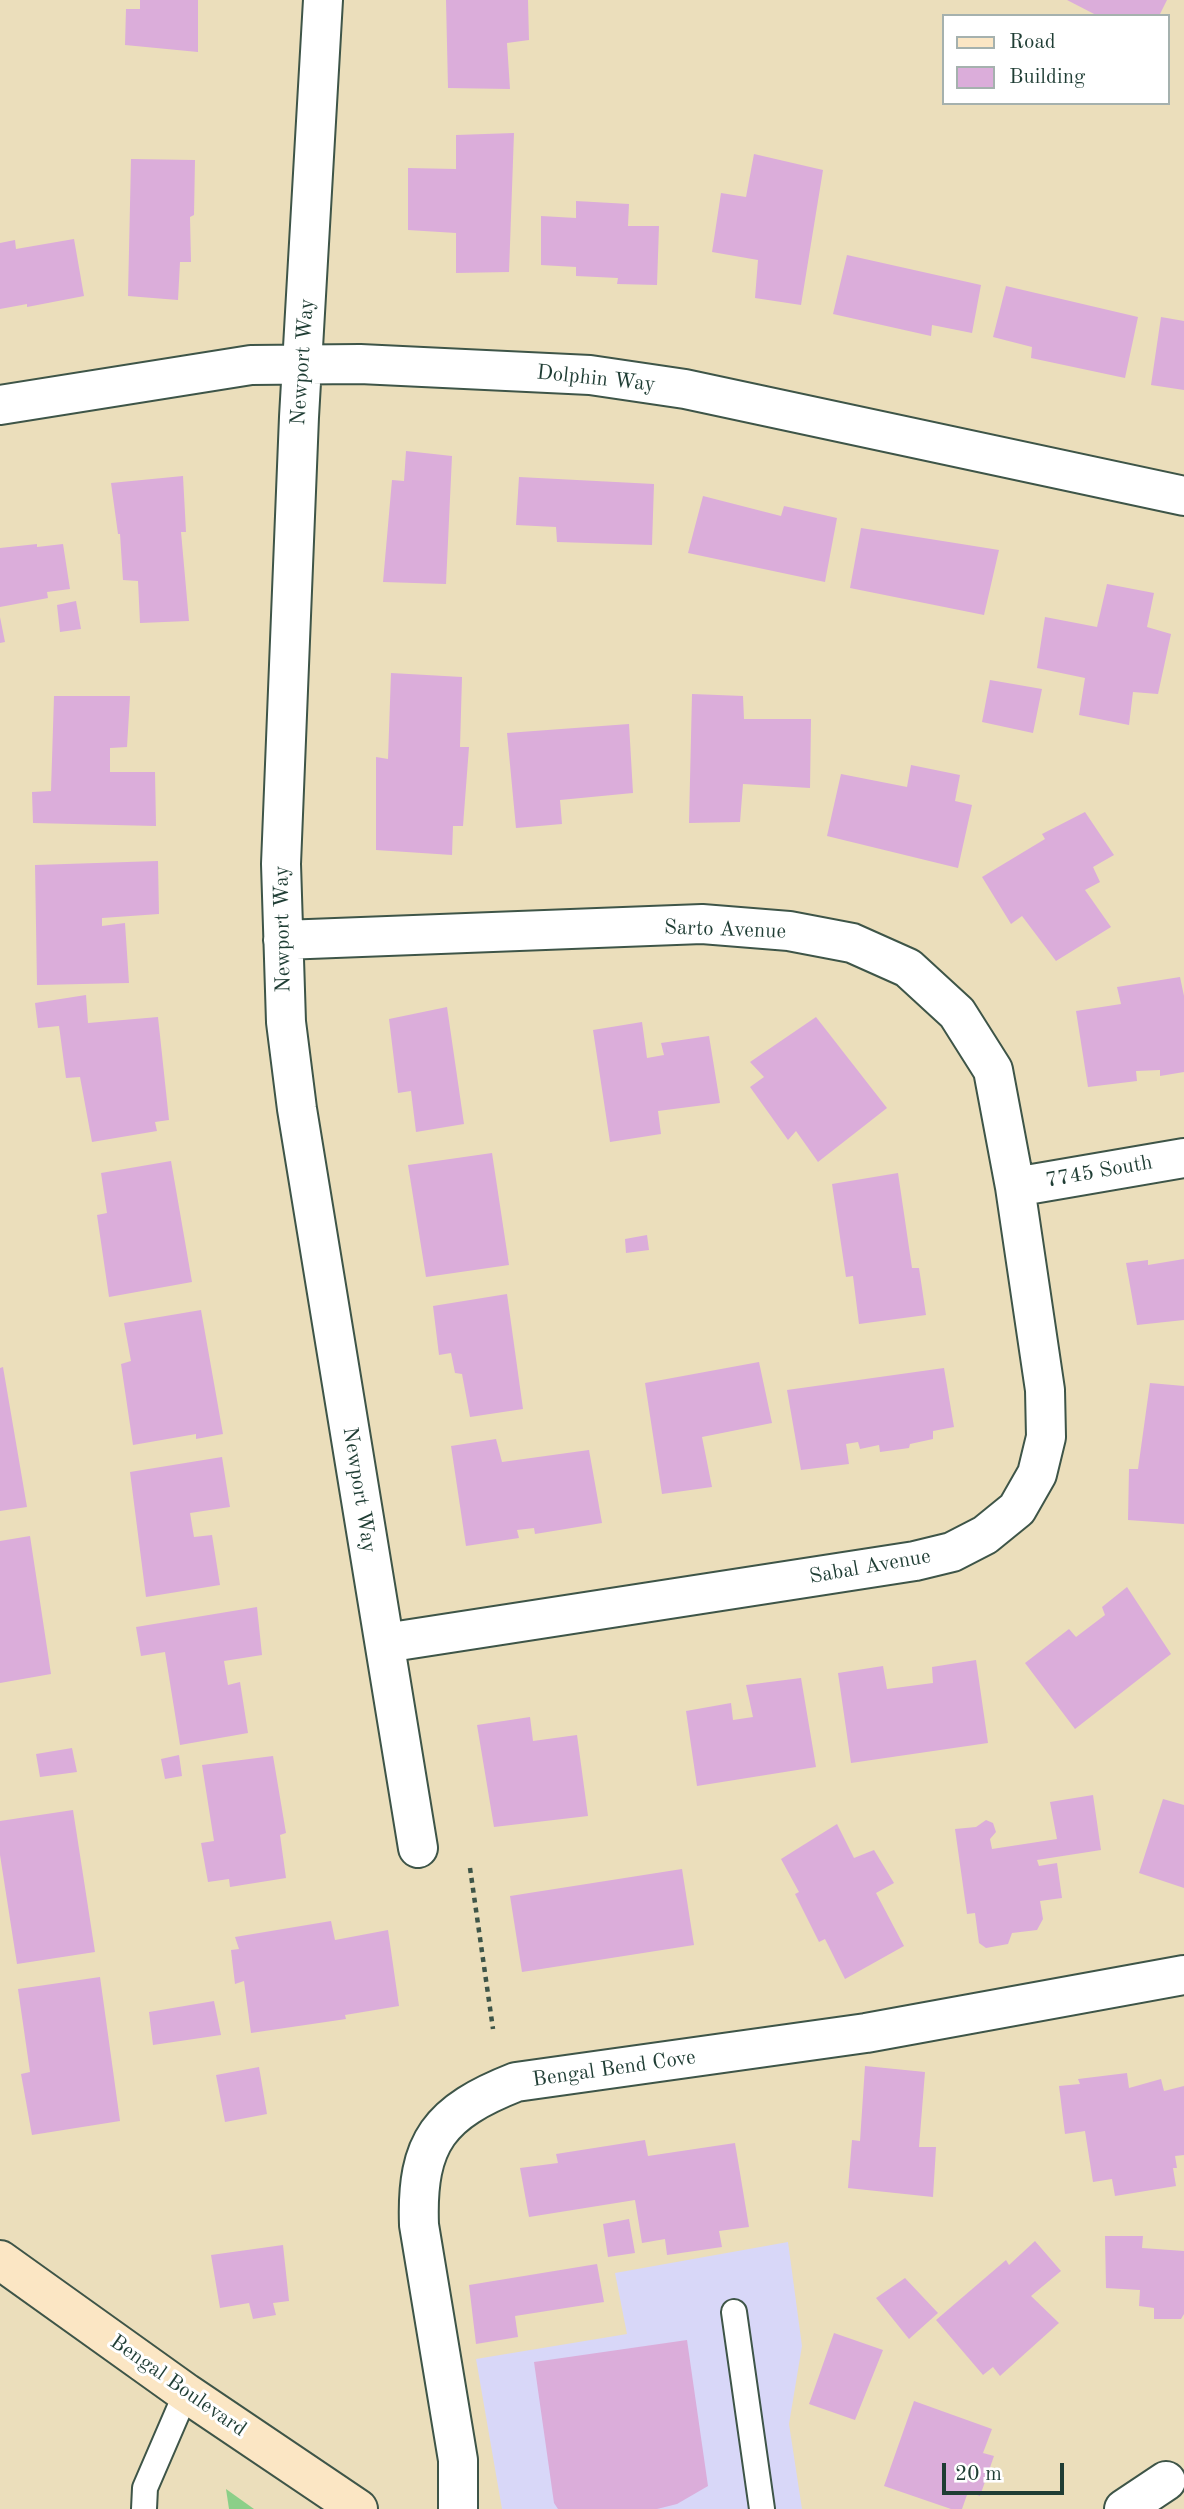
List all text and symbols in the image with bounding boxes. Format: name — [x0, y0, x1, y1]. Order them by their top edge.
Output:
legend — [942, 14, 1170, 105]
text: Road — [1009, 32, 1056, 53]
text: Building — [1009, 67, 1085, 88]
street label: Newport Way — [286, 298, 320, 426]
street label: Dolphin Way — [535, 360, 657, 398]
street label: Newport Way — [269, 865, 297, 993]
street label: Sarto Avenue — [663, 915, 787, 945]
street label: 7745 South — [1044, 1150, 1154, 1194]
street label: Newport Way — [337, 1425, 381, 1555]
street label: Sabal Avenue — [807, 1544, 933, 1590]
street label: Bengal Bend Cove — [531, 2045, 697, 2093]
street label: Bengal Boulevard — [105, 2330, 251, 2442]
scale bar — [946, 2450, 1068, 2494]
text: 20 m — [955, 2464, 1002, 2485]

